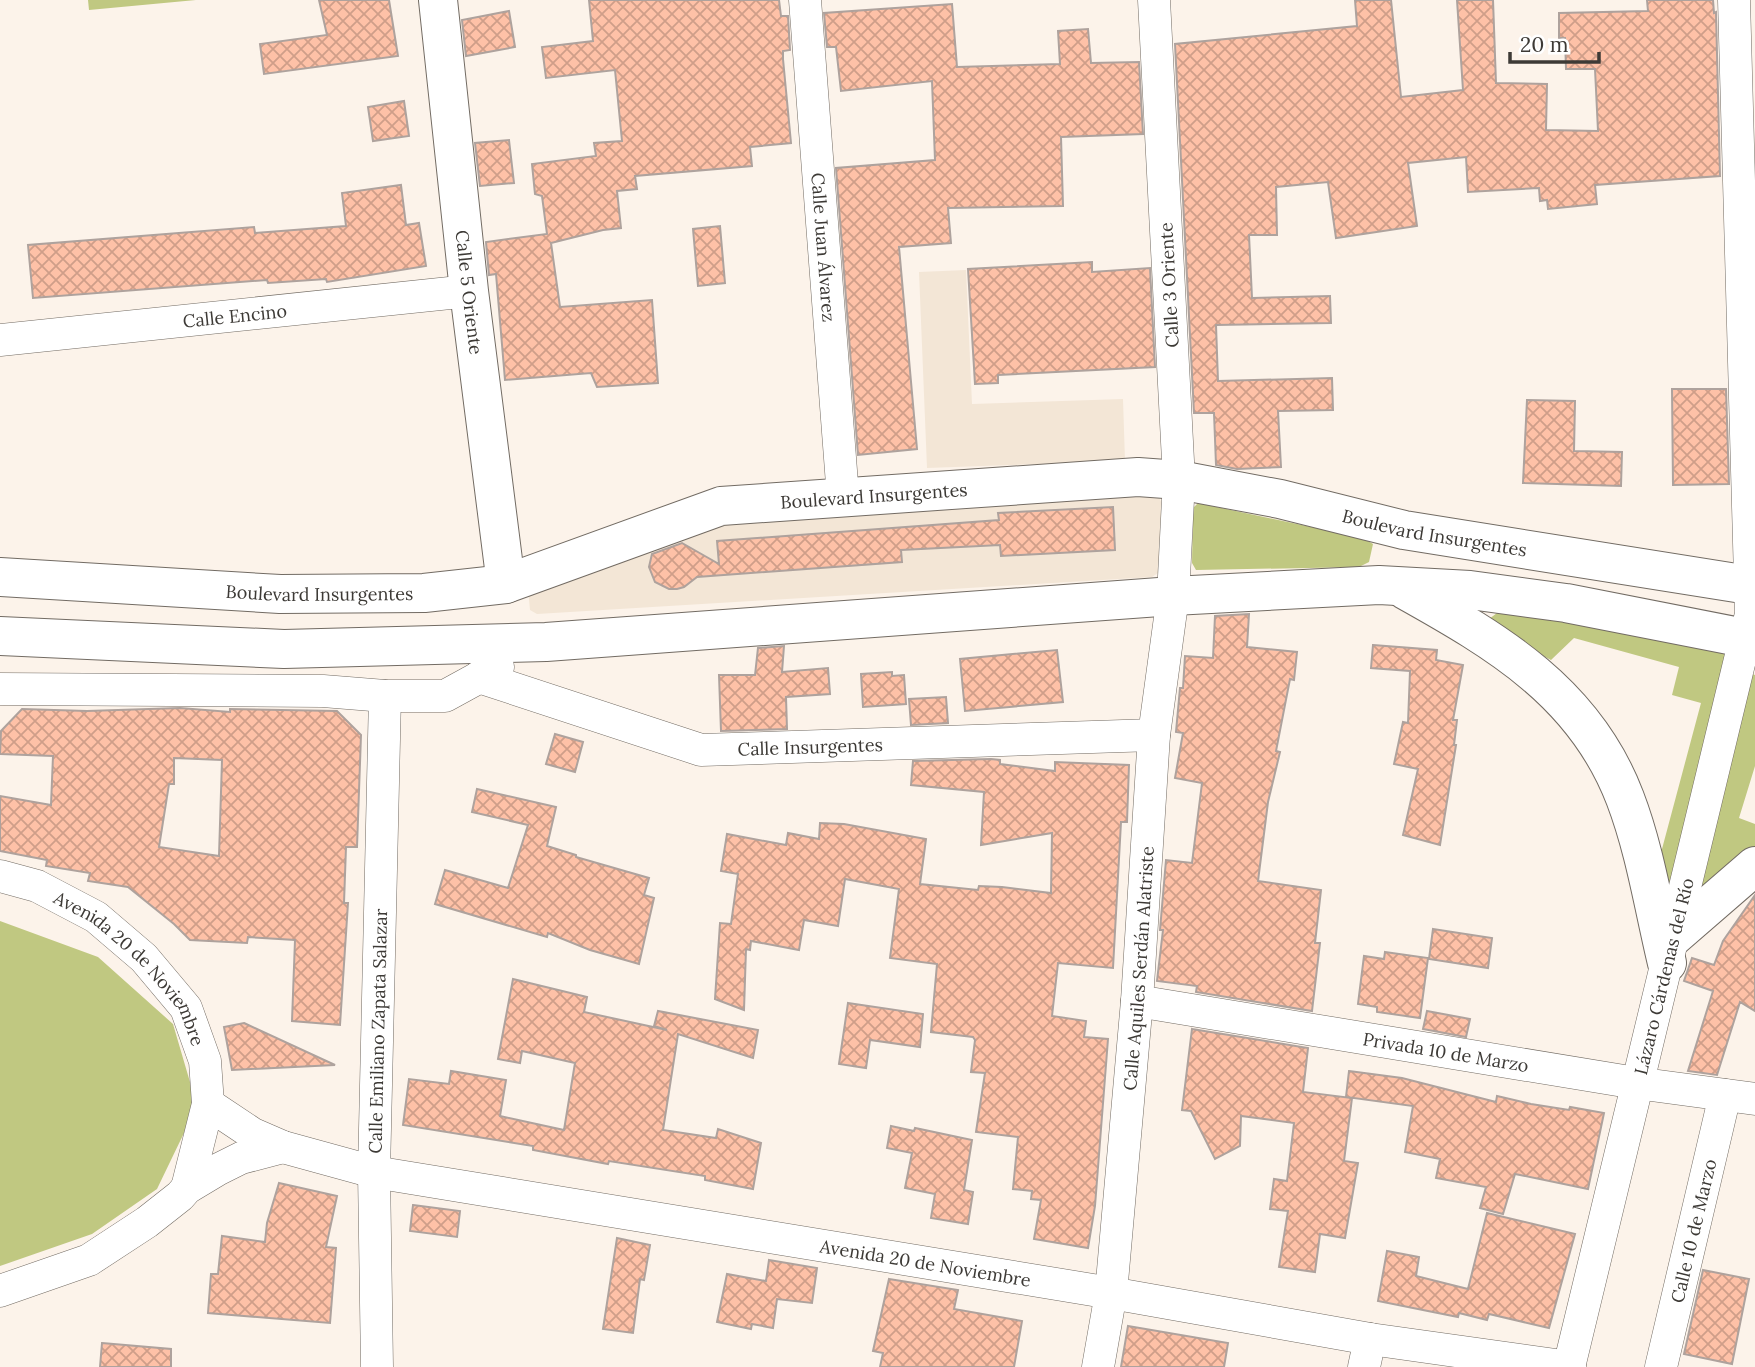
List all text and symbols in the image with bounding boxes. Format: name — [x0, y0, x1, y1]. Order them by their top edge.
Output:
scale bar — [1510, 21, 1599, 65]
text: 20 m — [1520, 31, 1569, 58]
street label: Calle Juan Álvarez — [807, 172, 841, 323]
street label: Calle 3 Oriente — [1154, 222, 1184, 348]
street label: Calle 5 Oriente — [451, 229, 488, 356]
street label: Calle Encino — [182, 299, 288, 332]
street label: Boulevard Insurgentes — [780, 477, 968, 513]
street label: Boulevard Insurgentes — [1340, 504, 1529, 561]
street label: Boulevard Insurgentes — [225, 579, 413, 606]
street label: Calle Insurgentes — [737, 732, 883, 760]
street label: Calle Aquiles Serdán Alatriste — [1118, 845, 1158, 1091]
street label: Lázaro Cárdenas del Río — [1629, 875, 1698, 1077]
street label: Avenida 20 de Noviembre — [49, 885, 210, 1049]
street label: Calle Emiliano Zapata Salazar — [363, 908, 392, 1154]
street label: Privada 10 de Marzo — [1361, 1027, 1531, 1077]
street label: Calle 10 de Marzo — [1665, 1156, 1721, 1305]
street label: Avenida 20 de Noviembre — [817, 1234, 1033, 1291]

